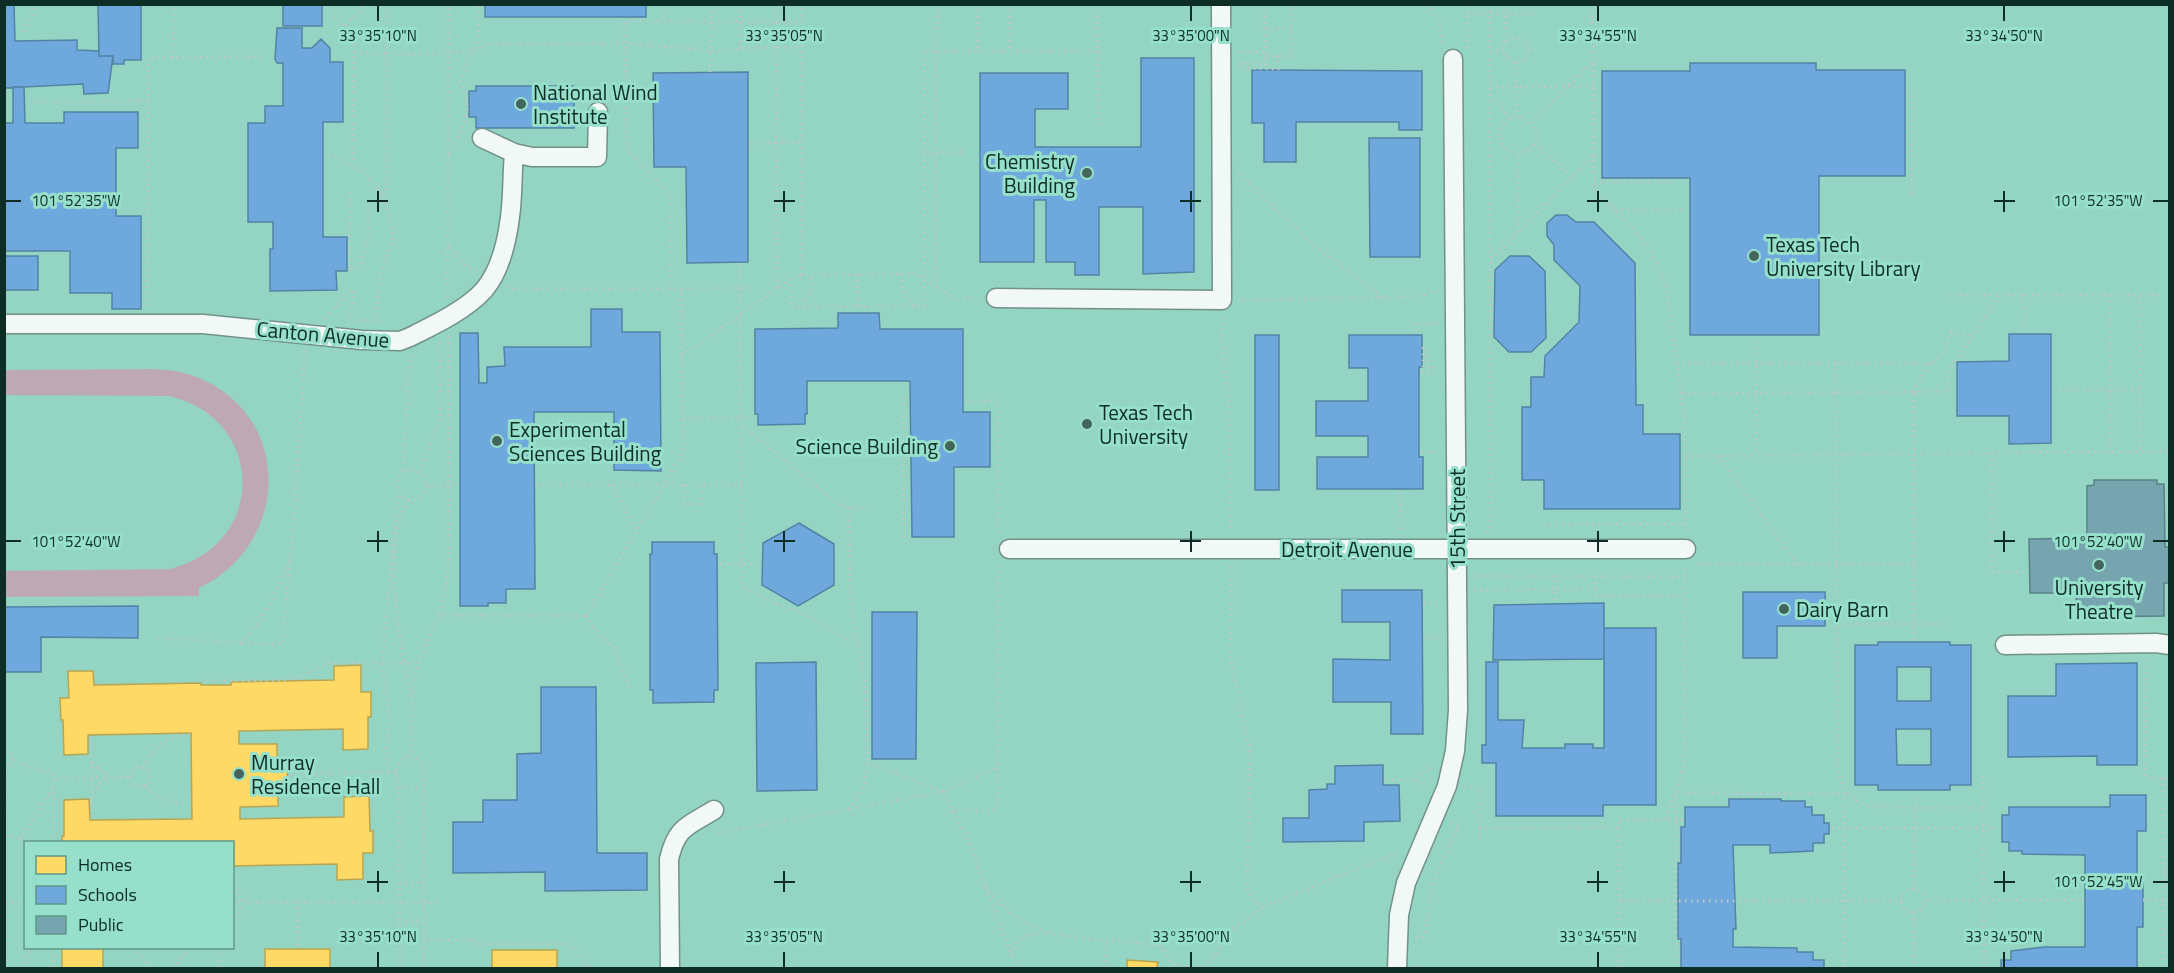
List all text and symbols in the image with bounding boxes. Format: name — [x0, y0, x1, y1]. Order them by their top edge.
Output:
text: 33°35'10"N — [339, 24, 417, 47]
text: 33°35'05"N — [745, 24, 823, 47]
text: 33°35'00"N — [1152, 24, 1230, 47]
text: 33°34'55"N — [1559, 24, 1637, 47]
text: 33°34'50"N — [1965, 24, 2043, 47]
place label: National Wind Institute — [533, 76, 658, 132]
marker: National Wind Institute — [514, 97, 528, 111]
place label: Chemistry Building — [985, 145, 1075, 201]
marker: Chemistry Building — [1080, 166, 1094, 180]
text: 101°52'35"W — [31, 189, 121, 212]
text: 101°52'35"W — [2053, 189, 2143, 212]
place label: Texas Tech University Library — [1766, 228, 1921, 284]
marker: Texas Tech University Library — [1747, 249, 1761, 263]
street label: Canton Avenue — [255, 312, 391, 356]
place label: Texas Tech University — [1099, 396, 1193, 452]
place label: Experimental Sciences Building — [509, 413, 662, 469]
marker: Texas Tech University — [1080, 417, 1094, 431]
place label: Science Building — [795, 430, 938, 462]
marker: Experimental Sciences Building — [490, 434, 504, 448]
marker: Science Building — [943, 439, 957, 453]
street label: 15th Street — [1441, 468, 1473, 569]
text: 101°52'40"W — [31, 530, 121, 553]
text: 101°52'40"W — [2053, 530, 2143, 553]
street label: Detroit Avenue — [1281, 533, 1413, 565]
marker: University Theatre — [2092, 558, 2106, 572]
place label: University Theatre — [2054, 571, 2144, 627]
place label: Dairy Barn — [1796, 593, 1889, 625]
marker: Dairy Barn — [1777, 602, 1791, 616]
place label: Murray Residence Hall — [251, 746, 380, 802]
marker: Murray Residence Hall — [232, 767, 246, 781]
legend — [24, 841, 234, 949]
text: Homes — [78, 851, 132, 878]
text: 101°52'45"W — [2053, 870, 2143, 893]
text: Schools — [78, 881, 137, 908]
text: Public — [78, 911, 124, 938]
text: 33°35'10"N — [339, 925, 417, 948]
text: 33°35'05"N — [745, 925, 823, 948]
text: 33°35'00"N — [1152, 925, 1230, 948]
text: 33°34'55"N — [1559, 925, 1637, 948]
text: 33°34'50"N — [1965, 925, 2043, 948]

